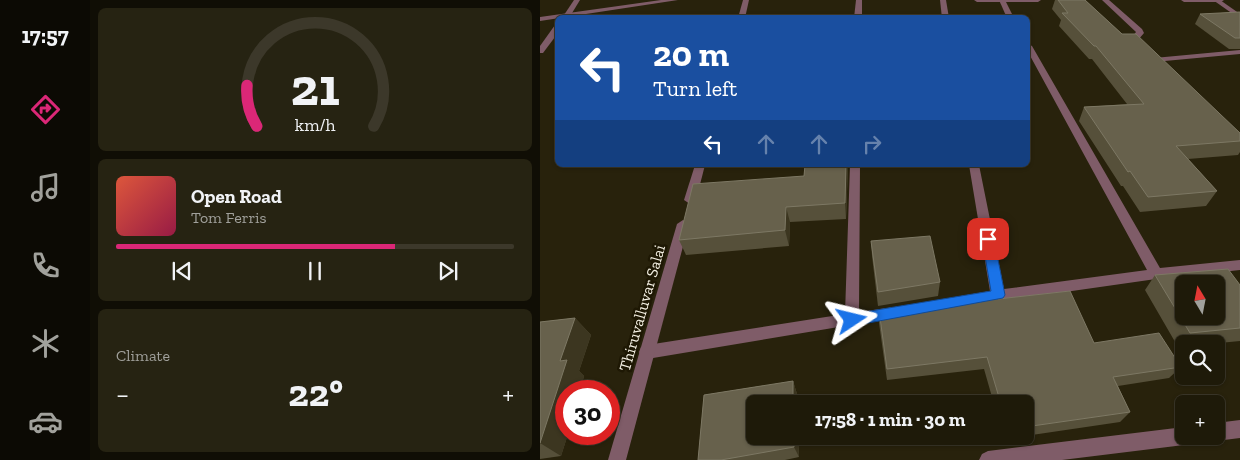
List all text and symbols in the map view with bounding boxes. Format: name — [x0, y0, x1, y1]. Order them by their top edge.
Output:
text: 17:57 — [21, 22, 69, 49]
text: 20 m — [653, 33, 729, 75]
icon: left — [570, 35, 635, 100]
text: 21 — [291, 56, 339, 118]
text: Turn left — [653, 75, 737, 102]
icon: directions — [28, 92, 63, 127]
text: km/h — [295, 114, 335, 136]
icon: left — [699, 130, 727, 158]
icon: ahead — [752, 130, 780, 158]
icon: ahead — [805, 130, 833, 158]
icon: right — [858, 130, 886, 158]
icon: music — [28, 170, 63, 205]
text: Open Road — [191, 185, 282, 208]
text: Tom Ferris — [191, 208, 267, 227]
pin — [967, 218, 1009, 260]
icon: arrive — [974, 225, 1002, 253]
street label: Thiruvalluvar Salai — [615, 242, 669, 373]
icon: phone — [28, 248, 63, 283]
icon: previous — [168, 257, 196, 285]
icon: pause — [301, 257, 329, 285]
icon: next — [434, 257, 462, 285]
north arrow — [1175, 275, 1225, 325]
map controls — [1175, 275, 1225, 445]
position arrow — [825, 293, 877, 345]
icon: climate — [28, 326, 63, 361]
button: search — [1175, 335, 1225, 385]
text: Climate — [116, 346, 170, 365]
text: 22° — [288, 370, 343, 416]
text: − — [116, 378, 129, 411]
text: + — [502, 378, 514, 411]
speed limit sign: 30 — [555, 380, 620, 445]
button: + — [1175, 395, 1225, 445]
icon: car — [28, 404, 63, 439]
text: 17:58 · 1 min · 30 m — [815, 408, 965, 431]

